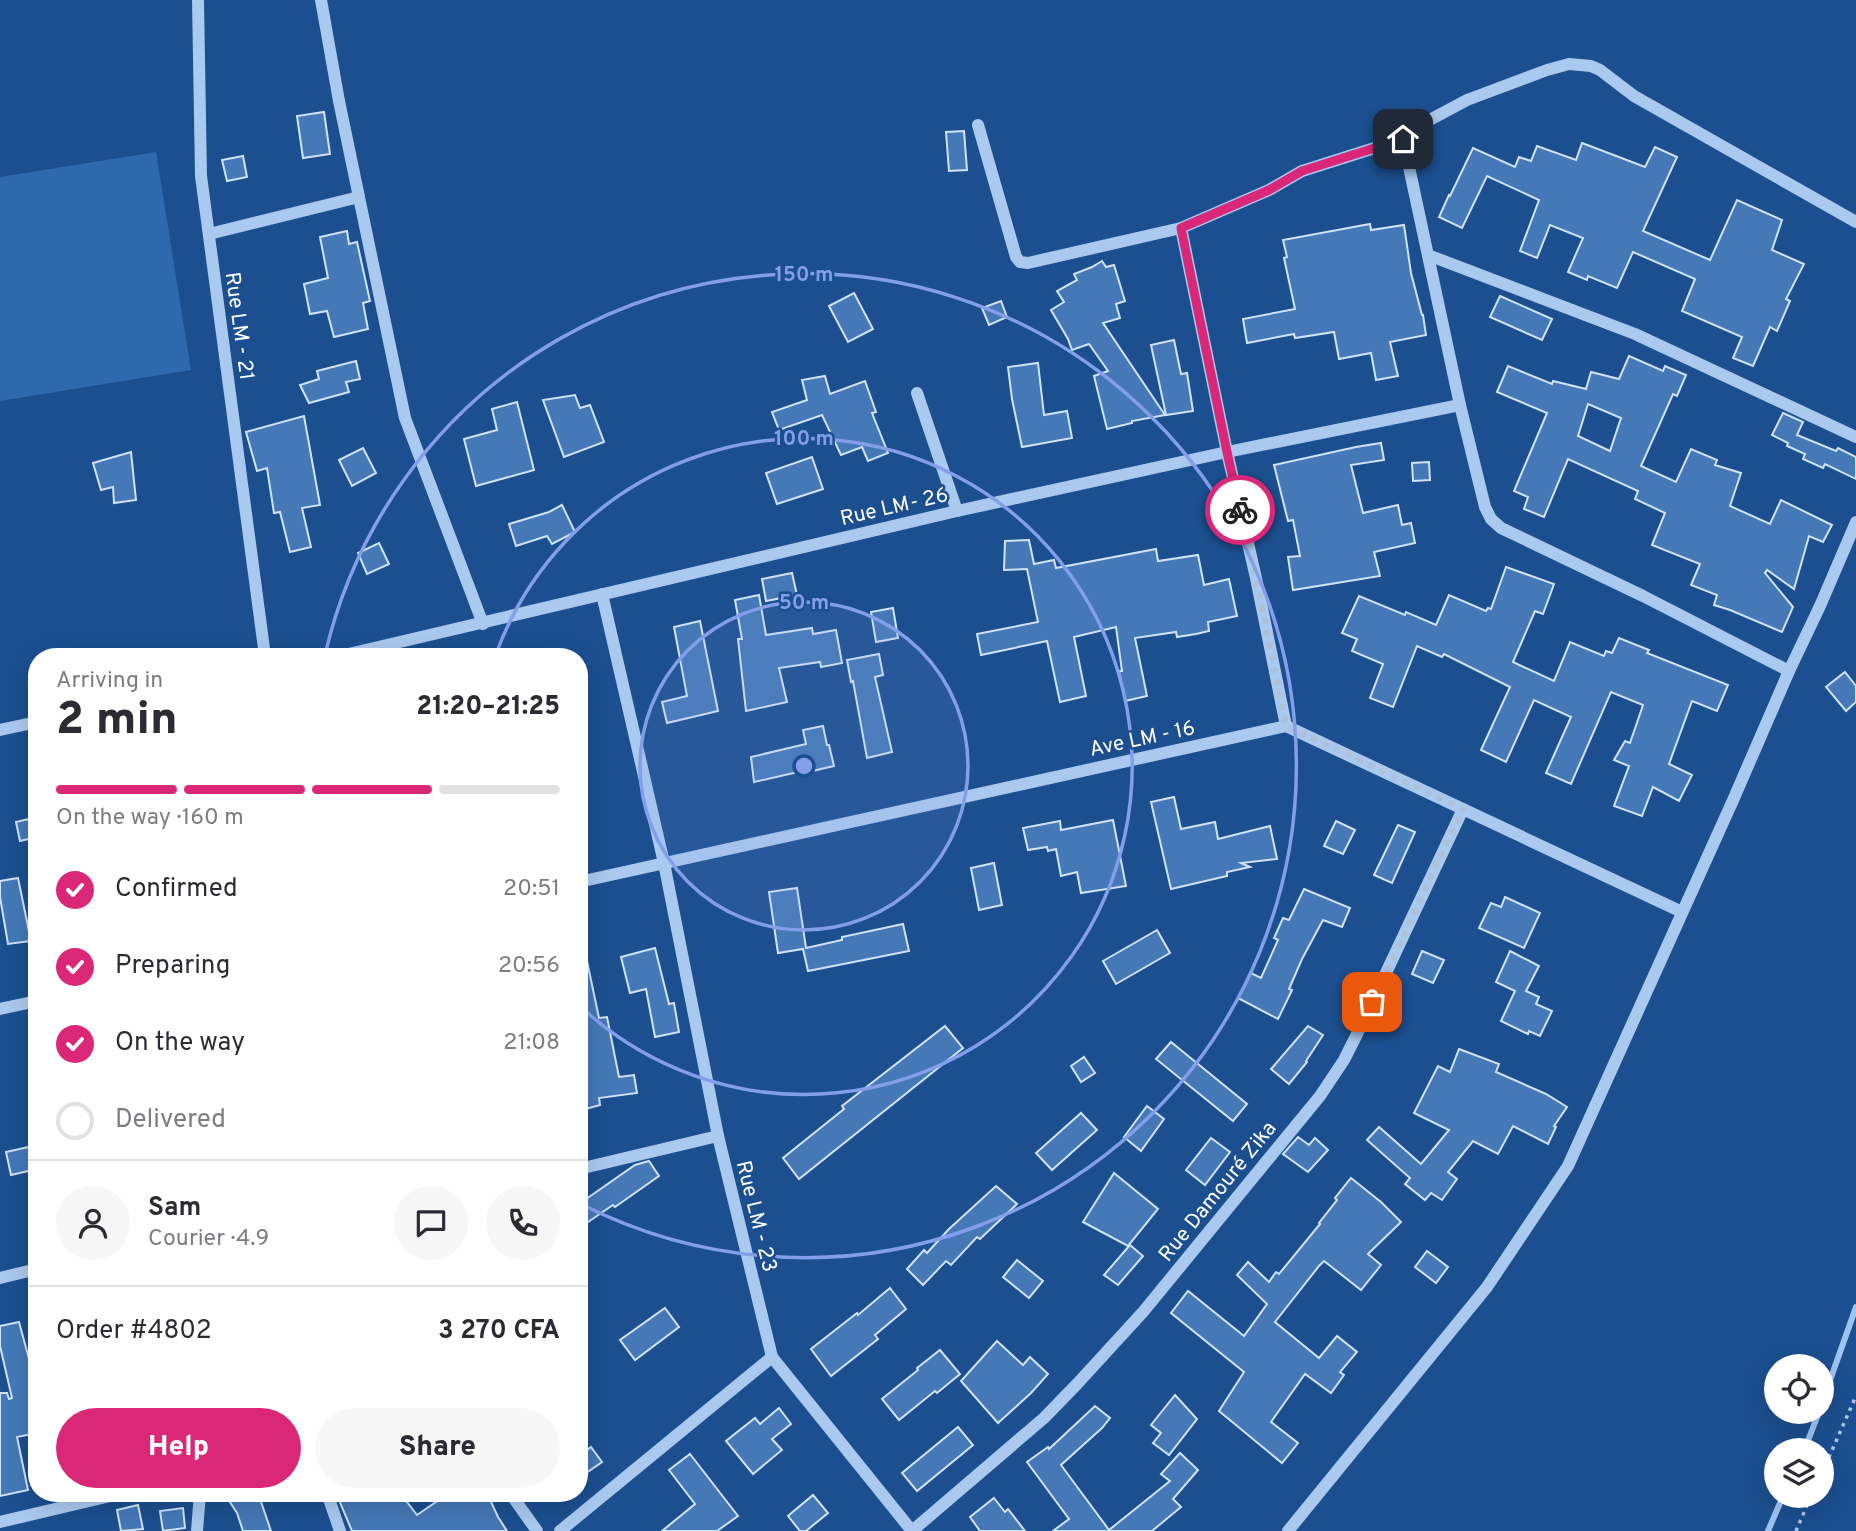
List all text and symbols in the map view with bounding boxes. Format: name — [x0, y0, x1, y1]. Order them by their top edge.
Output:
pin — [1373, 109, 1433, 169]
icon: home — [1384, 120, 1422, 158]
text: 150 m — [775, 262, 833, 289]
street label: Rue LM - 21 — [218, 270, 259, 382]
text: 100 m — [774, 426, 834, 453]
courier — [1205, 475, 1275, 545]
street label: Rue LM- 26 — [838, 482, 951, 533]
icon: bike — [1221, 491, 1259, 529]
text: 50 m — [779, 590, 829, 617]
text: Arriving in — [56, 667, 163, 696]
text: 21:20–21:25 — [416, 691, 560, 724]
text: 2 min — [56, 692, 178, 751]
street label: Ave LM - 16 — [1087, 715, 1198, 764]
centre of rings — [792, 754, 816, 778]
text: On the way · 160 m — [56, 804, 244, 833]
icon: check — [56, 871, 94, 909]
text: Confirmed — [115, 873, 238, 906]
text: 20:51 — [503, 875, 560, 904]
icon: check — [56, 948, 94, 986]
text: Preparing — [115, 950, 230, 983]
text: 20:56 — [498, 952, 560, 981]
pin — [1342, 972, 1402, 1032]
icon: bag — [1353, 983, 1391, 1021]
icon: check — [56, 1025, 94, 1063]
text: On the way — [115, 1027, 245, 1060]
text: 21:08 — [503, 1029, 560, 1058]
text: Delivered — [115, 1104, 226, 1137]
street label: Rue Damouré Zika — [1153, 1116, 1283, 1268]
street label: Rue LM - 23 — [729, 1158, 782, 1275]
button: person — [56, 1186, 130, 1260]
button: chat — [394, 1186, 468, 1260]
button: phone — [486, 1186, 560, 1260]
text: Sam — [148, 1192, 201, 1225]
text: Courier · 4.9 — [148, 1225, 269, 1254]
text: Order #4802 — [56, 1315, 212, 1348]
text: 3 270 CFA — [438, 1315, 560, 1348]
map controls — [1764, 1354, 1834, 1508]
button: locate — [1764, 1354, 1834, 1424]
button: Help — [56, 1408, 301, 1488]
button: Share — [315, 1408, 560, 1488]
button: layers — [1764, 1438, 1834, 1508]

